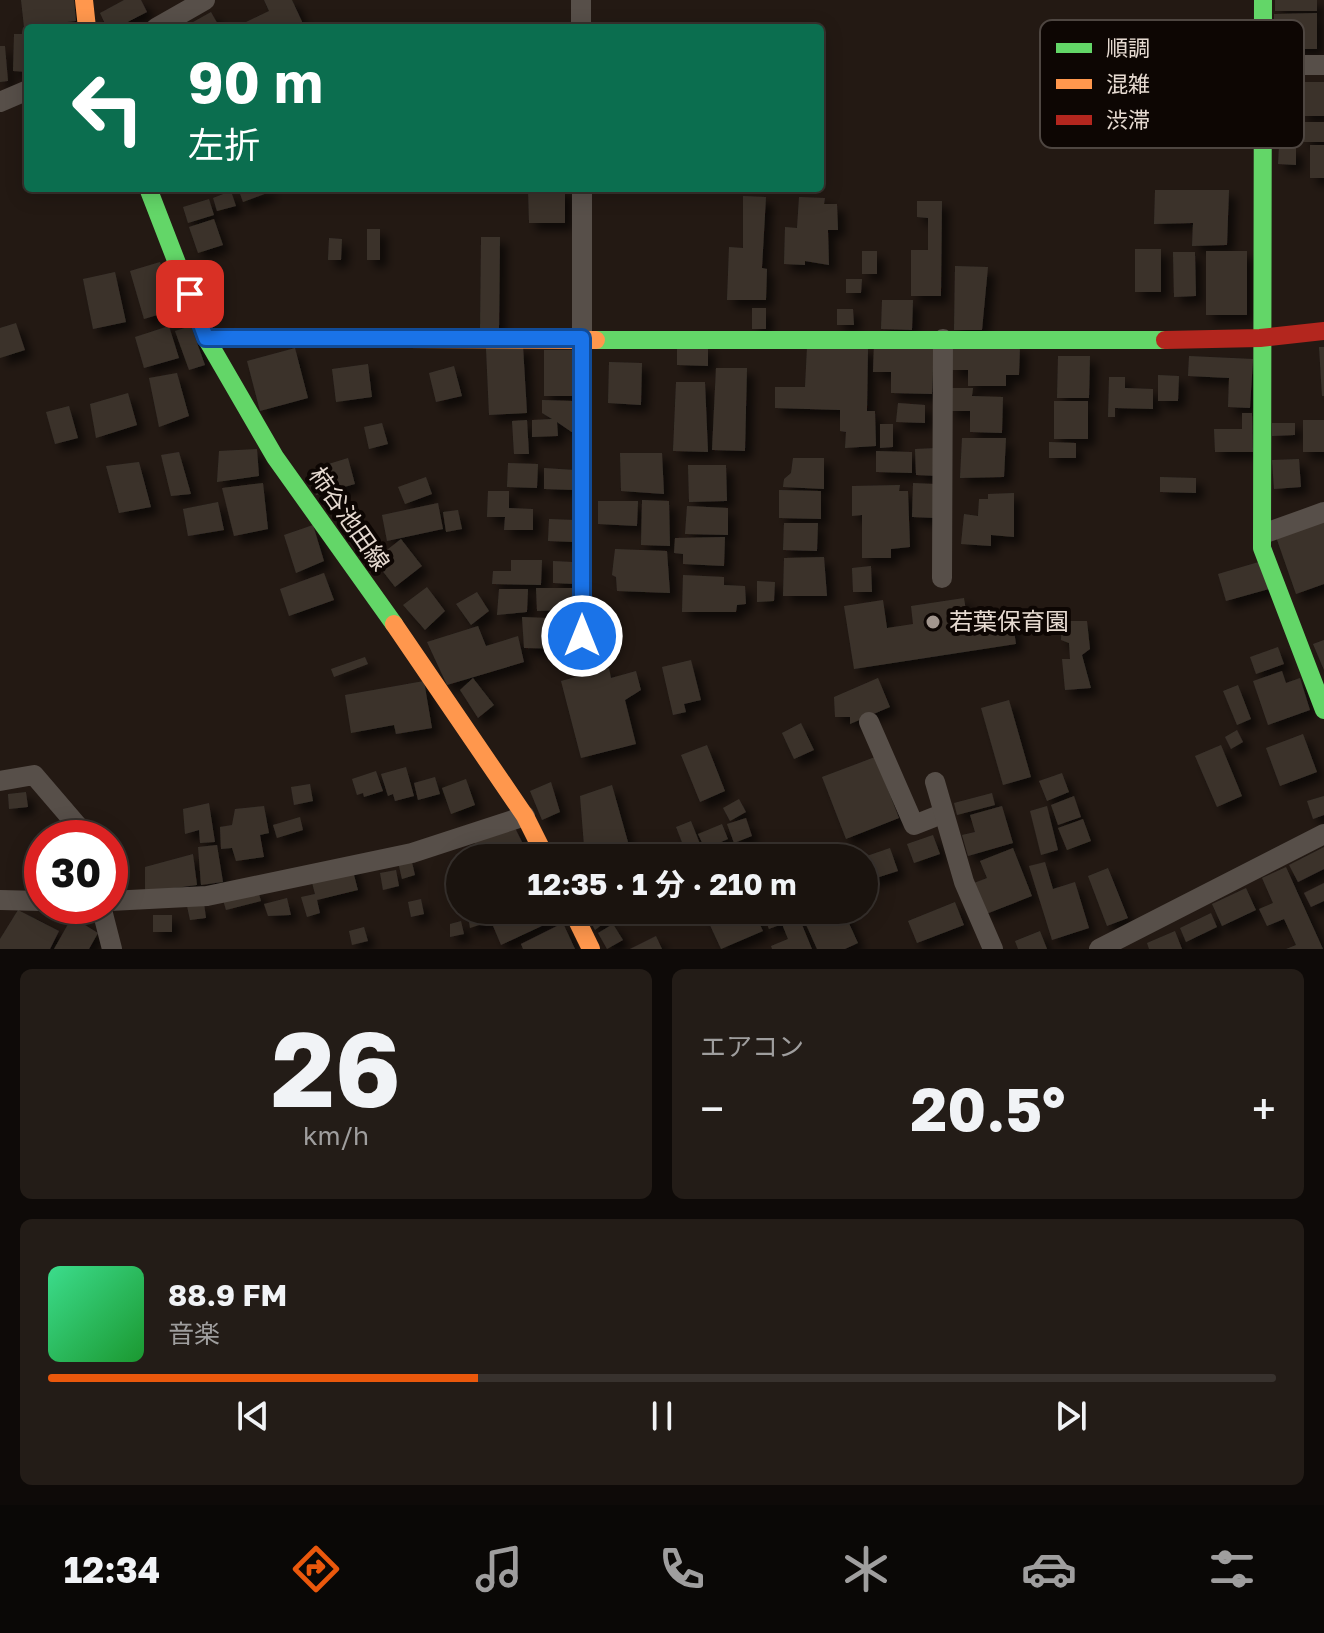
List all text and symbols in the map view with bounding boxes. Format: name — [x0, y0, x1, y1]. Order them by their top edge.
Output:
legend — [1040, 20, 1304, 148]
text: 順調 — [1106, 34, 1150, 61]
text: 90 m — [188, 48, 323, 115]
icon: left — [56, 56, 160, 160]
text: 混雑 — [1106, 70, 1150, 97]
text: 渋滞 — [1106, 106, 1150, 133]
text: 左折 — [188, 123, 260, 166]
pin — [156, 260, 224, 328]
icon: arrive — [168, 272, 212, 316]
street label: 柿谷池田線 — [304, 461, 397, 576]
position arrow — [540, 594, 624, 678]
place label: 若葉保育園 — [949, 606, 1069, 635]
marker: 若葉保育園 — [924, 613, 942, 631]
speed limit sign: 30 — [24, 820, 128, 924]
text: 12:35 · 1 分 · 210 m — [527, 866, 797, 902]
text: 26 — [271, 1005, 401, 1130]
text: エアコン — [700, 1031, 804, 1062]
text: 20.5° — [911, 1072, 1065, 1144]
text: − — [700, 1082, 724, 1135]
text: + — [1252, 1082, 1276, 1135]
text: km/h — [303, 1120, 369, 1151]
text: 88.9 FM — [168, 1277, 287, 1313]
text: 音楽 — [168, 1318, 220, 1349]
icon: previous — [231, 1394, 275, 1438]
icon: pause — [640, 1394, 684, 1438]
icon: next — [1049, 1394, 1093, 1438]
icon: directions — [288, 1541, 344, 1597]
icon: music — [471, 1541, 527, 1597]
icon: phone — [654, 1541, 710, 1597]
icon: climate — [838, 1541, 894, 1597]
icon: car — [1021, 1541, 1077, 1597]
icon: filters — [1204, 1541, 1260, 1597]
text: 12:34 — [64, 1548, 160, 1591]

